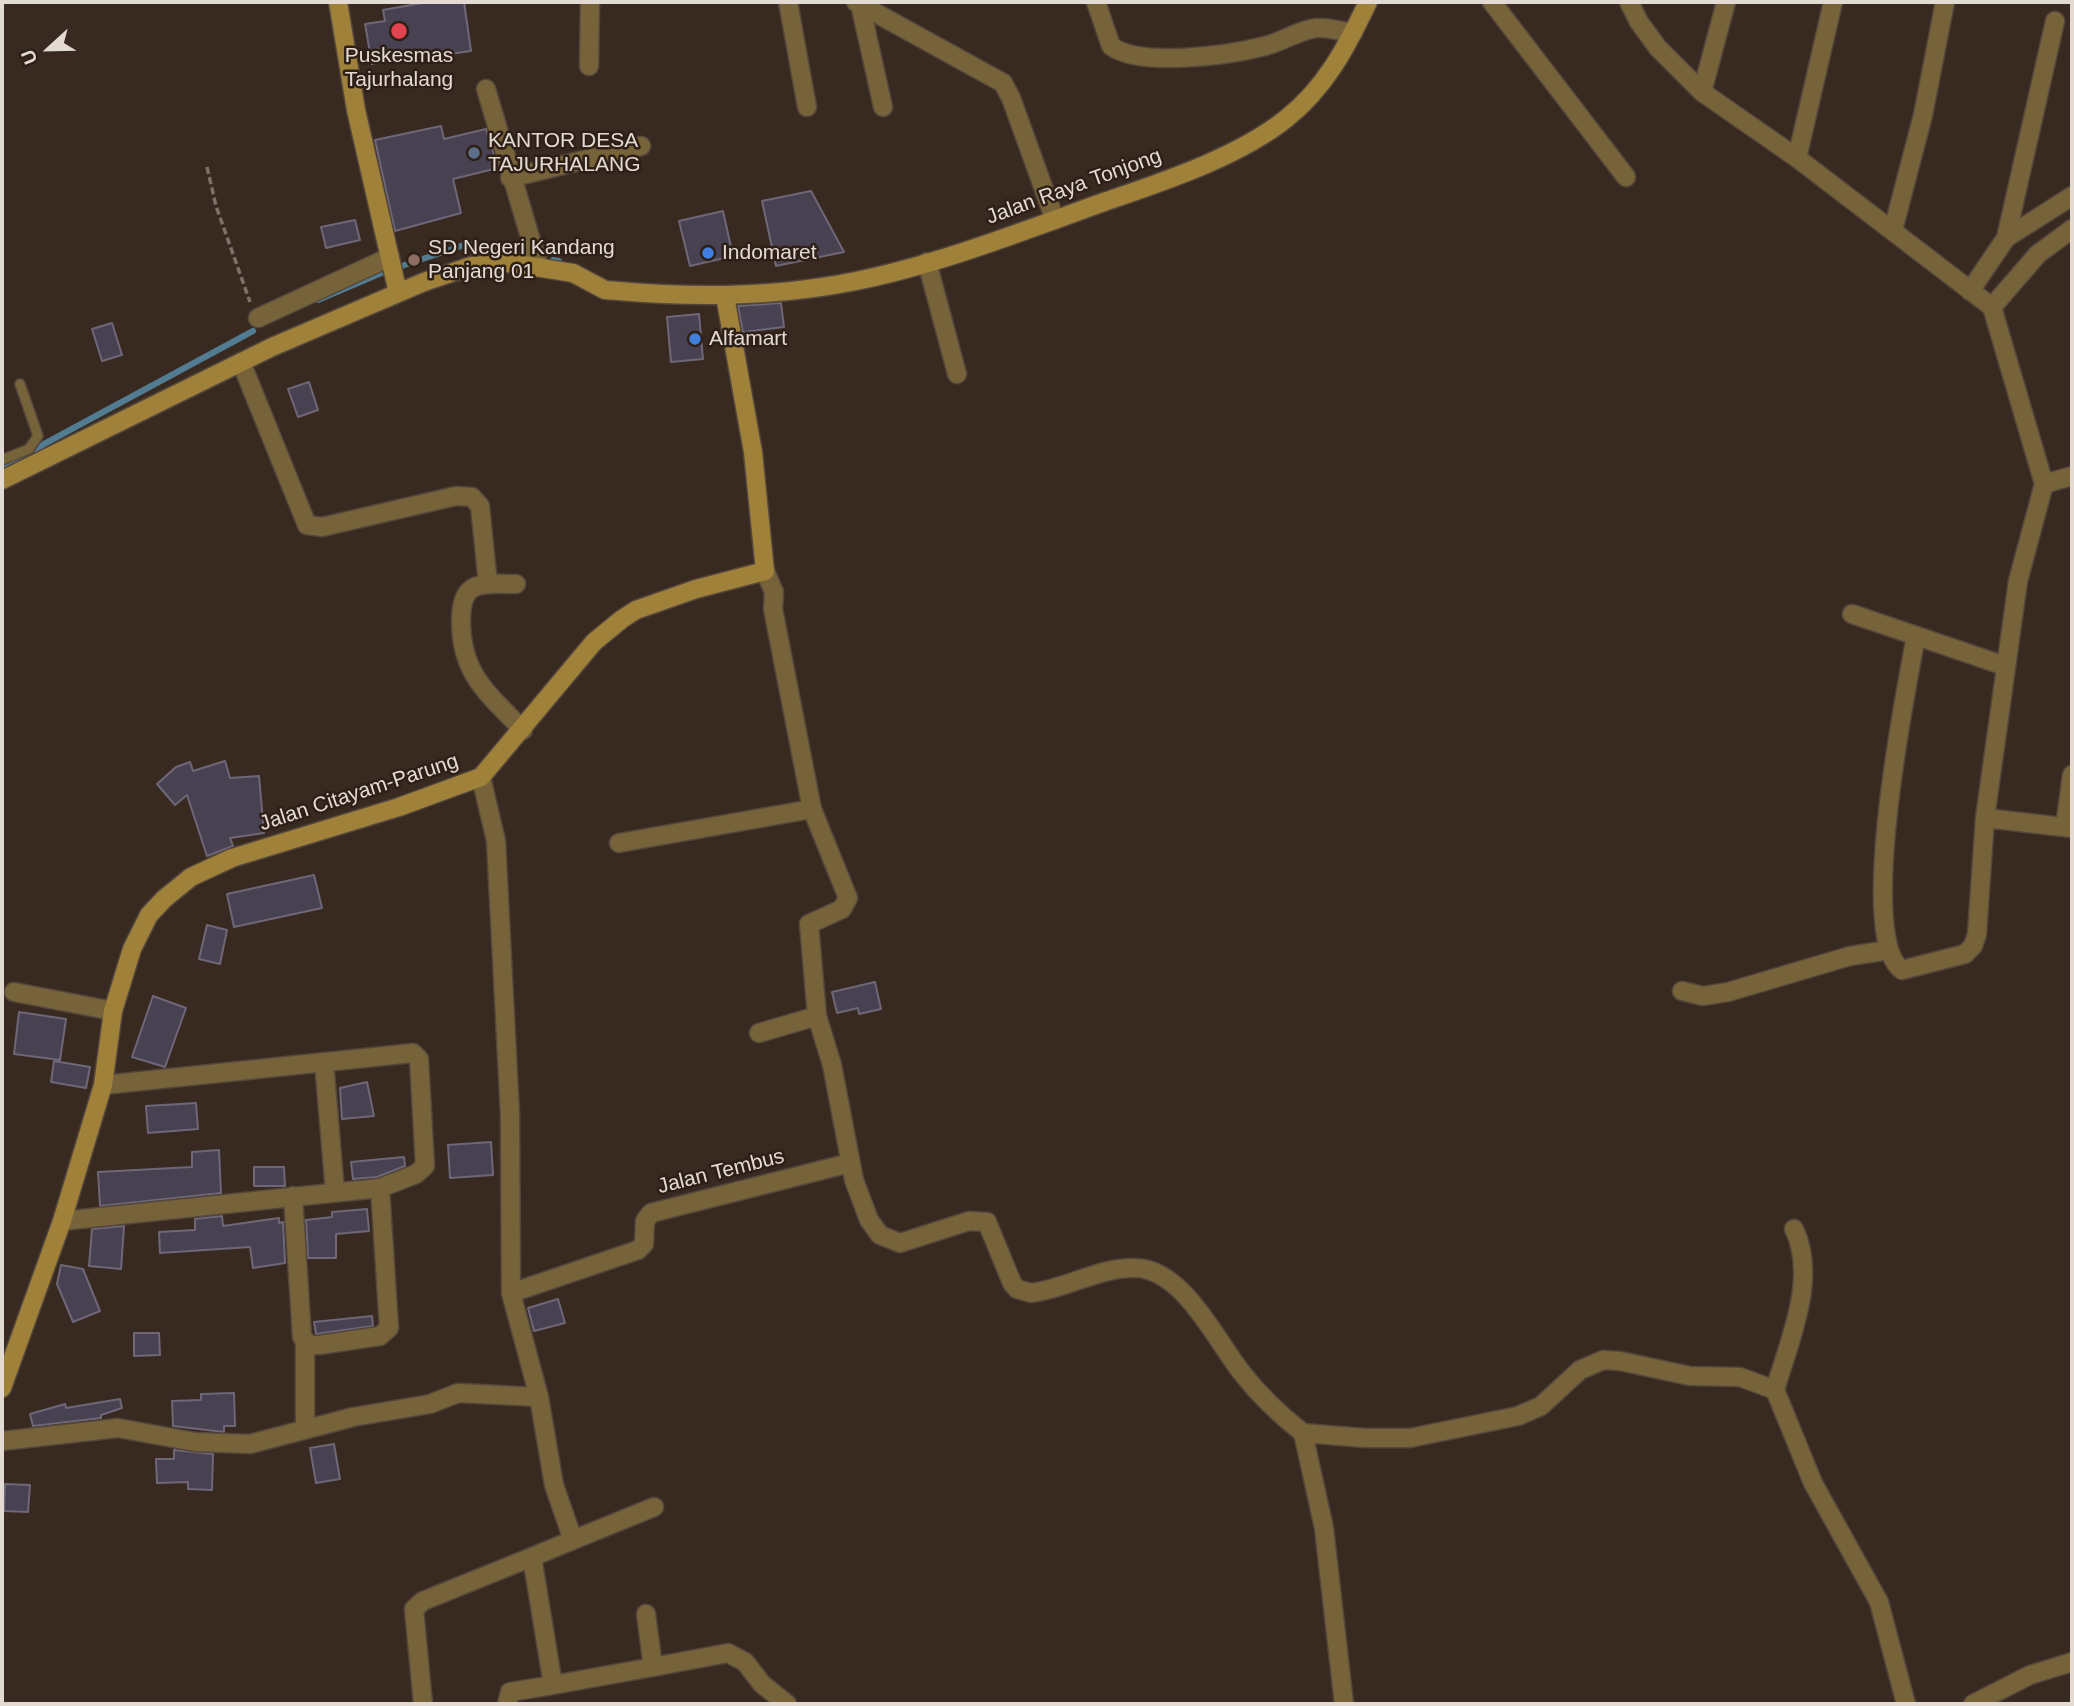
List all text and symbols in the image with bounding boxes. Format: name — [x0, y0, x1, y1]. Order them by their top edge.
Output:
north arrow — [14, 14, 84, 84]
marker: Puskesmas Tajurhalang — [389, 21, 409, 41]
place label: Puskesmas Tajurhalang — [345, 43, 453, 93]
text: U — [17, 47, 41, 67]
place label: KANTOR DESA TAJURHALANG — [488, 128, 640, 178]
street label: Jalan Raya Tonjong — [983, 144, 1165, 230]
marker: KANTOR DESA TAJURHALANG — [466, 145, 482, 161]
place label: SD Negeri Kandang Panjang 01 — [428, 235, 615, 285]
place label: Indomaret — [722, 240, 817, 266]
marker: Indomaret — [700, 245, 716, 261]
marker: SD Negeri Kandang Panjang 01 — [406, 252, 422, 268]
place label: Alfamart — [709, 326, 787, 352]
marker: Alfamart — [687, 331, 703, 347]
street label: Jalan Citayam-Parung — [256, 749, 462, 837]
street label: Jalan Tembus — [655, 1144, 787, 1200]

